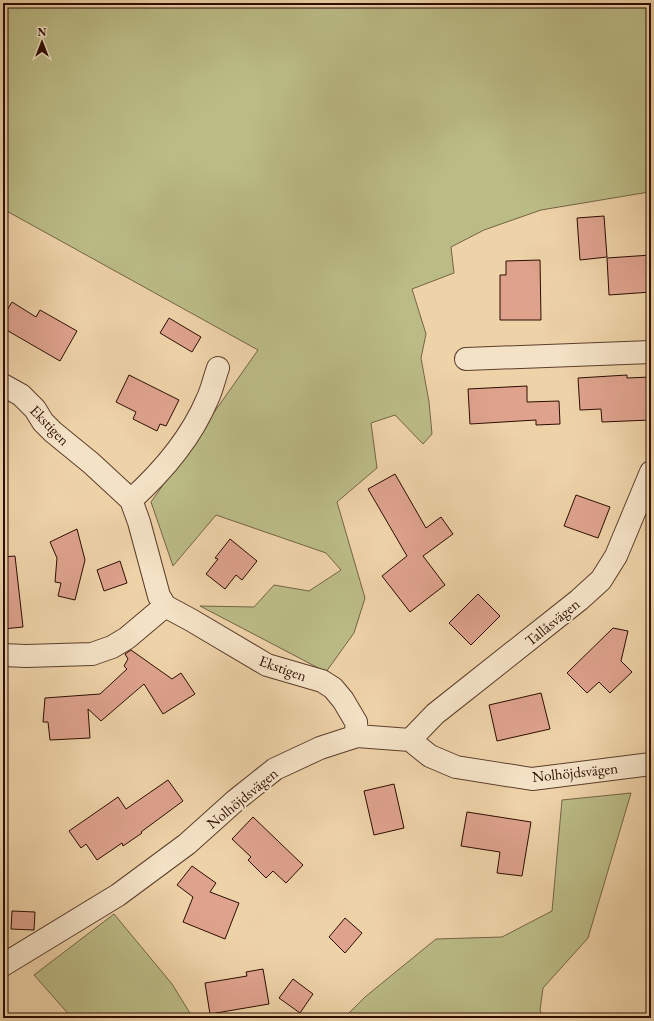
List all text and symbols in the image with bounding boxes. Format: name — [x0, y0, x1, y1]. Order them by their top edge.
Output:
north arrow — [22, 22, 62, 62]
text: N — [38, 25, 47, 39]
street label: Ekstigen — [26, 401, 74, 449]
street label: Tallåsvägen — [521, 594, 583, 650]
street label: Ekstigen — [257, 651, 309, 685]
street label: Nolhöjdsvägen — [531, 758, 619, 786]
street label: Nolhöjdsvägen — [202, 763, 282, 833]

